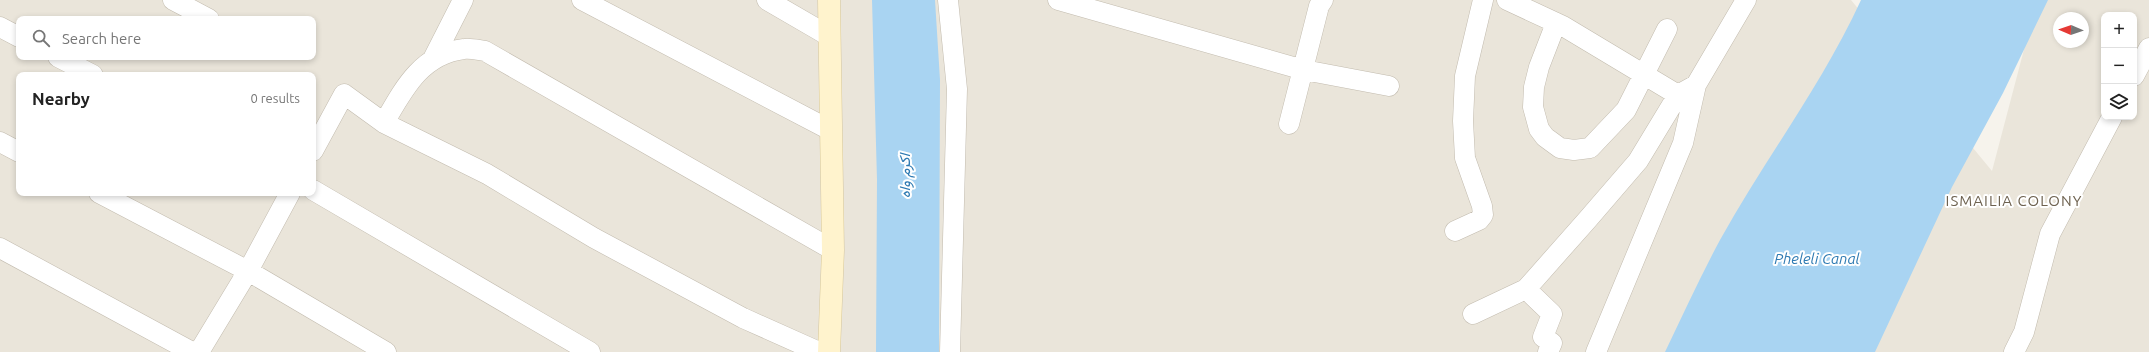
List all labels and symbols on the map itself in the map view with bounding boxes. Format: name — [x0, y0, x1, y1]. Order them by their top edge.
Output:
north arrow — [2053, 12, 2089, 48]
water label: اکرم واہ — [896, 152, 915, 198]
district label: ISMAILIA COLONY — [1946, 192, 2082, 209]
water label: Pheleli Canal — [1774, 250, 1861, 267]

